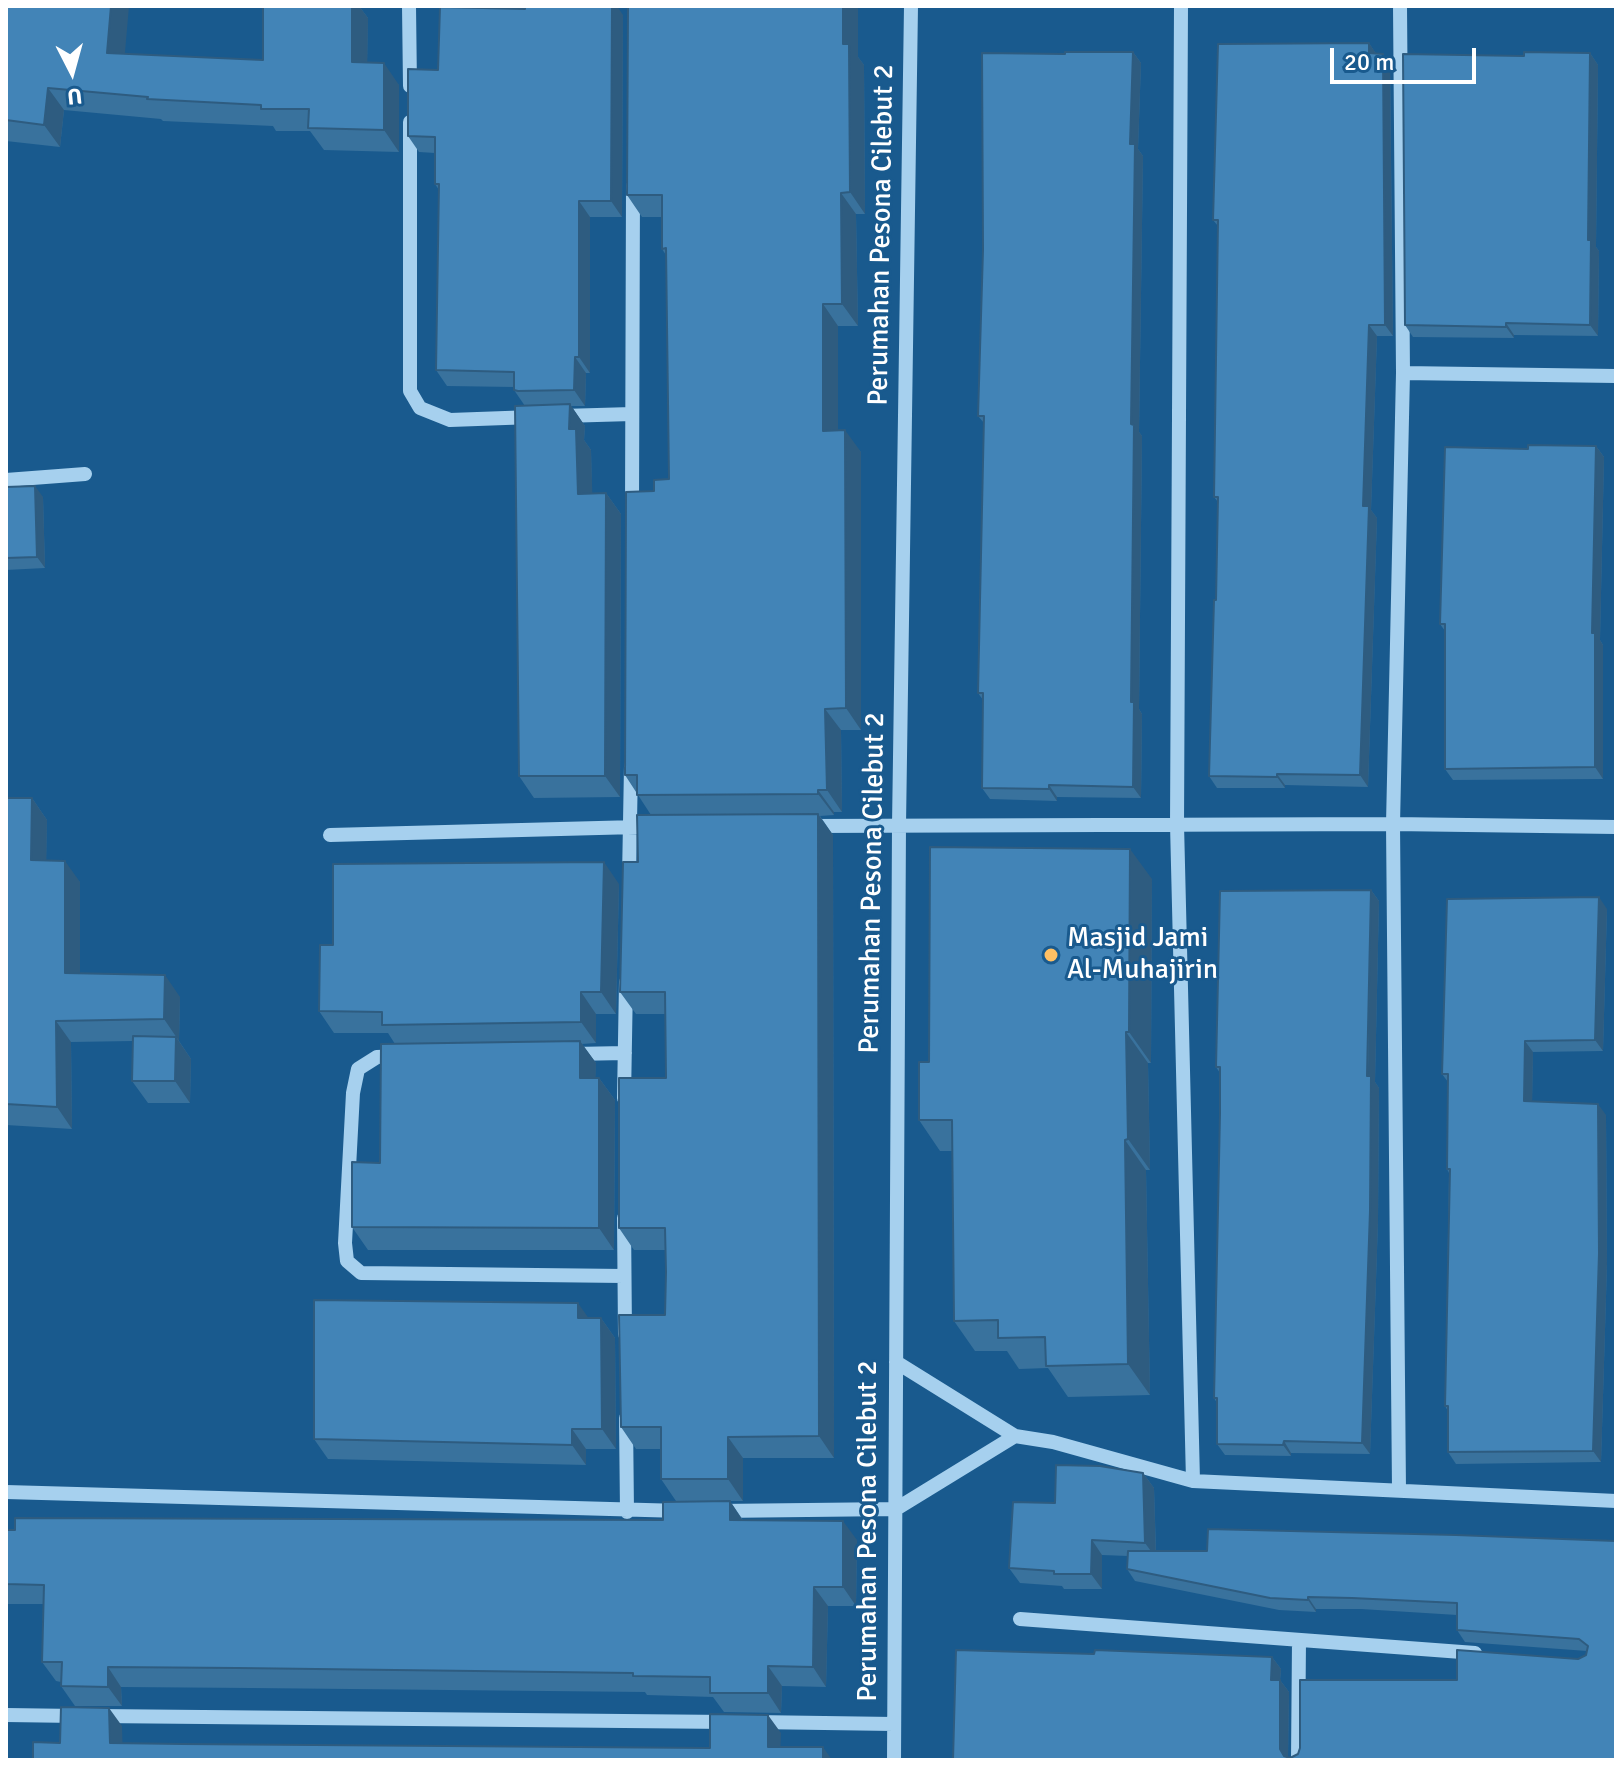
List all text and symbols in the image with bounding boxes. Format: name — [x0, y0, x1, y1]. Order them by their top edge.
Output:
north arrow — [32, 32, 112, 112]
scale bar — [1334, 32, 1480, 82]
text: 20 m — [1344, 47, 1394, 77]
street label: Perumahan Pesona Cilebut 2 — [862, 64, 902, 406]
text: U — [66, 82, 83, 111]
street label: Perumahan Pesona Cilebut 2 — [853, 712, 893, 1054]
place label: Masjid Jami Al-Muhajirin — [1067, 922, 1218, 988]
marker: Masjid Jami Al-Muhajirin — [1042, 946, 1060, 964]
street label: Perumahan Pesona Cilebut 2 — [852, 1360, 886, 1702]

